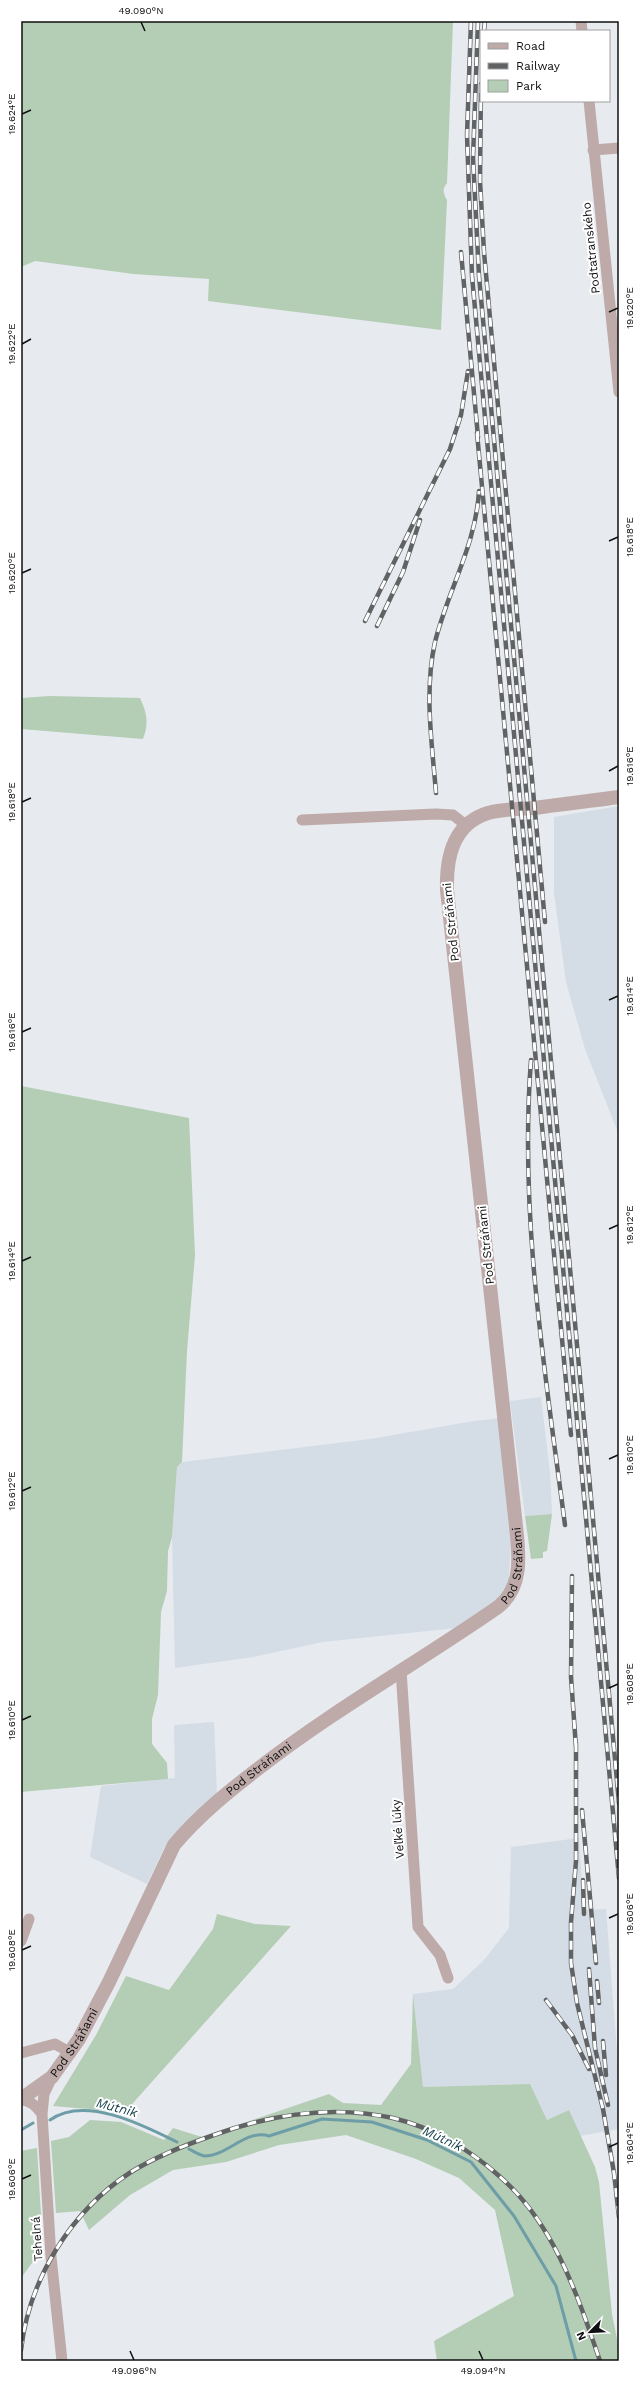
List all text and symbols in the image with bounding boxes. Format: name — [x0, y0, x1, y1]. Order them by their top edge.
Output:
text: 49.090°N — [118, 5, 164, 16]
legend — [480, 30, 610, 102]
text: Road — [516, 39, 545, 53]
text: Railway — [516, 59, 561, 73]
text: Park — [516, 79, 542, 93]
text: 19.624°E — [6, 93, 17, 135]
street label: Podtatranského — [579, 202, 603, 294]
text: 19.620°E — [624, 287, 635, 329]
text: 19.622°E — [6, 323, 17, 365]
text: 19.618°E — [624, 517, 635, 557]
text: 19.620°E — [6, 552, 17, 594]
text: 19.616°E — [624, 746, 635, 786]
text: 19.618°E — [6, 782, 17, 822]
street label: Pod Stráňami — [440, 882, 462, 962]
text: 19.614°E — [624, 976, 635, 1016]
text: 19.616°E — [6, 1012, 17, 1052]
street label: Pod Stráňami — [475, 1205, 497, 1285]
text: 19.612°E — [624, 1205, 635, 1245]
text: 19.614°E — [6, 1241, 17, 1281]
text: 19.610°E — [624, 1435, 635, 1475]
text: 19.612°E — [6, 1471, 17, 1511]
street label: Pod Stráňami — [498, 1526, 525, 1607]
text: 19.608°E — [624, 1663, 635, 1705]
text: 19.610°E — [6, 1700, 17, 1740]
street label: Pod Stráňami — [223, 1739, 294, 1798]
street label: Veľké lúky — [389, 1798, 407, 1859]
text: 19.606°E — [624, 1893, 635, 1935]
text: 19.608°E — [6, 1929, 17, 1971]
street label: Pod Stráňami — [47, 2006, 101, 2080]
water label: Mútnik — [95, 2095, 140, 2120]
text: 19.604°E — [624, 2122, 635, 2164]
water label: Mútnik — [421, 2123, 466, 2155]
text: 19.606°E — [6, 2158, 17, 2200]
street label: Tehelná — [28, 2216, 46, 2262]
north arrow — [570, 2312, 610, 2352]
text: N — [574, 2329, 589, 2342]
text: 49.096°N — [112, 2365, 156, 2376]
text: 49.094°N — [461, 2365, 506, 2376]

